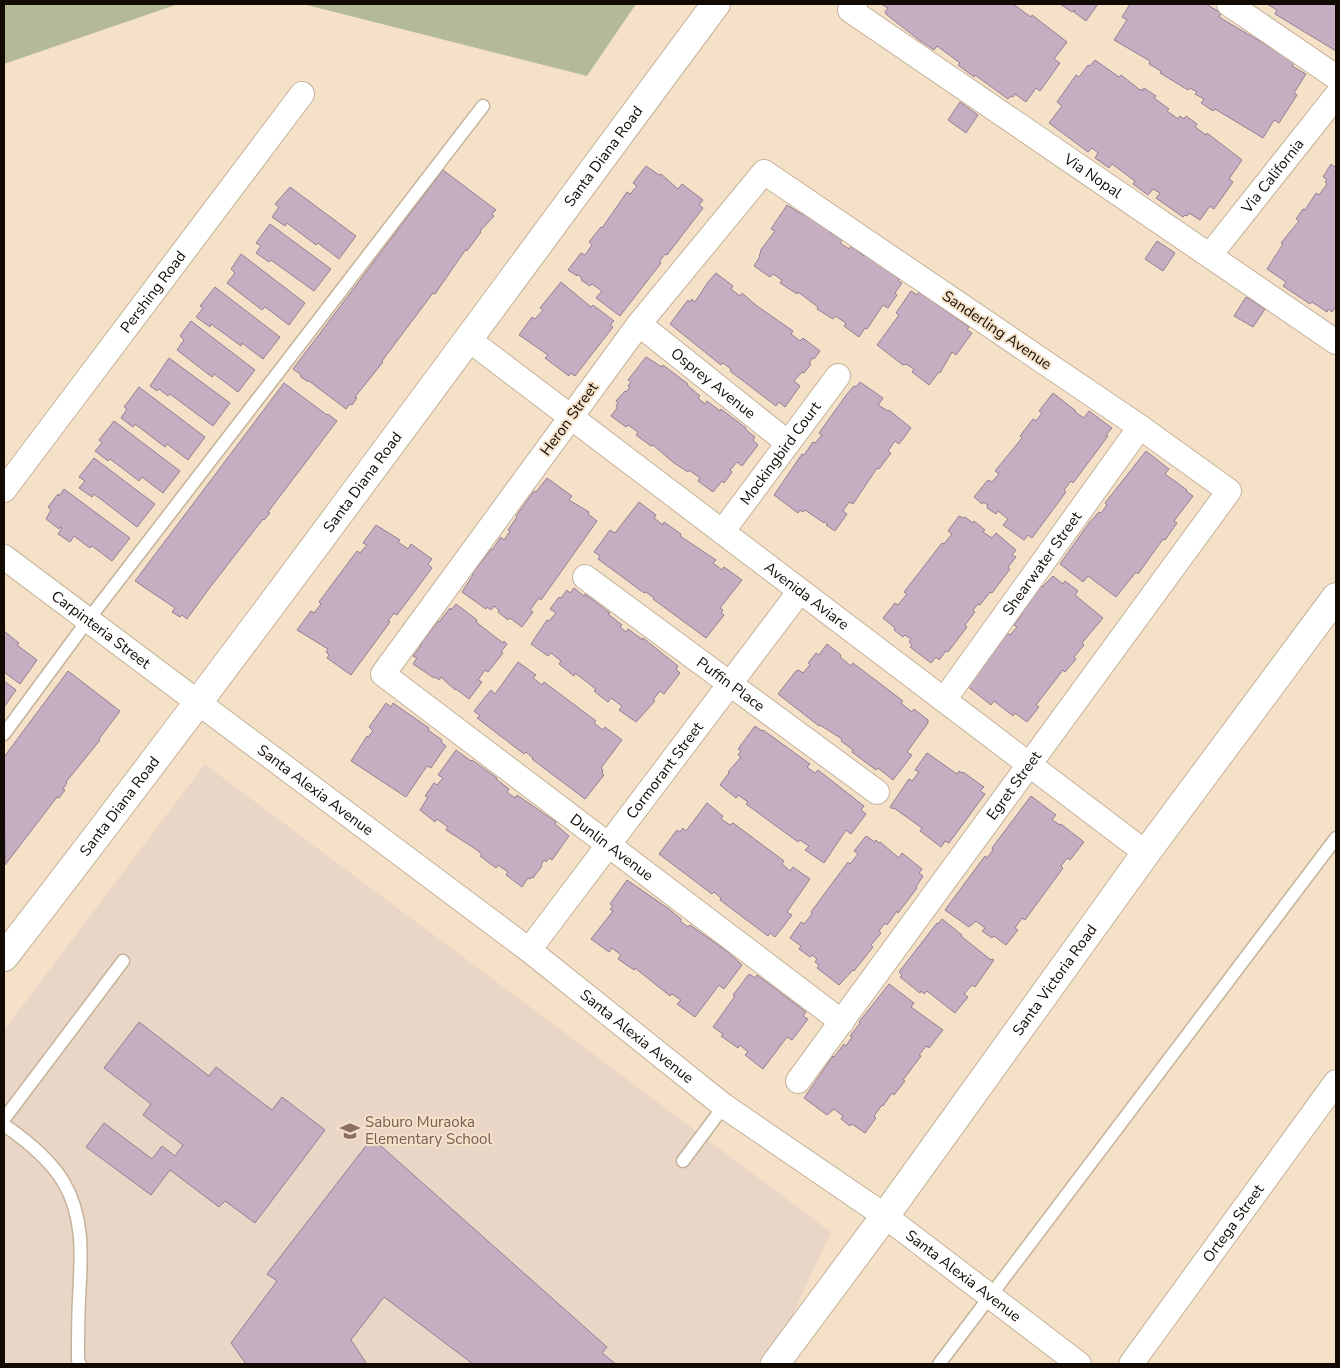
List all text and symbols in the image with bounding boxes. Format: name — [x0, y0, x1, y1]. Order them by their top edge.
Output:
street label: Santa Diana Road — [559, 102, 647, 211]
street label: Via California — [1236, 134, 1308, 218]
street label: Via Nopal — [1059, 148, 1126, 203]
street label: Pershing Road — [116, 247, 191, 337]
street label: Sanderling Avenue — [938, 286, 1056, 374]
street label: Osprey Avenue — [667, 343, 760, 423]
street label: Heron Street — [536, 378, 603, 460]
street label: Mockingbird Court — [735, 397, 826, 509]
street label: Santa Diana Road — [319, 428, 406, 537]
street label: Shearwater Street — [998, 507, 1086, 619]
street label: Avenida Aviare — [760, 557, 853, 634]
street label: Carpinteria Street — [47, 586, 155, 674]
street label: Puffin Place — [693, 653, 769, 716]
street label: Cormorant Street — [622, 717, 708, 823]
street label: Santa Alexia Avenue — [253, 740, 378, 840]
street label: Egret Street — [982, 746, 1046, 824]
street label: Santa Diana Road — [75, 752, 164, 860]
street label: Dunlin Avenue — [566, 809, 657, 885]
street label: Santa Victoria Road — [1008, 920, 1101, 1040]
street label: Santa Alexia Avenue — [576, 985, 698, 1088]
place label: Saburo Muraoka Elementary School — [365, 1112, 492, 1149]
school or university icon: Saburo Muraoka Elementary School — [339, 1120, 361, 1142]
street label: Ortega Street — [1198, 1180, 1269, 1266]
street label: Santa Alexia Avenue — [901, 1225, 1025, 1326]

